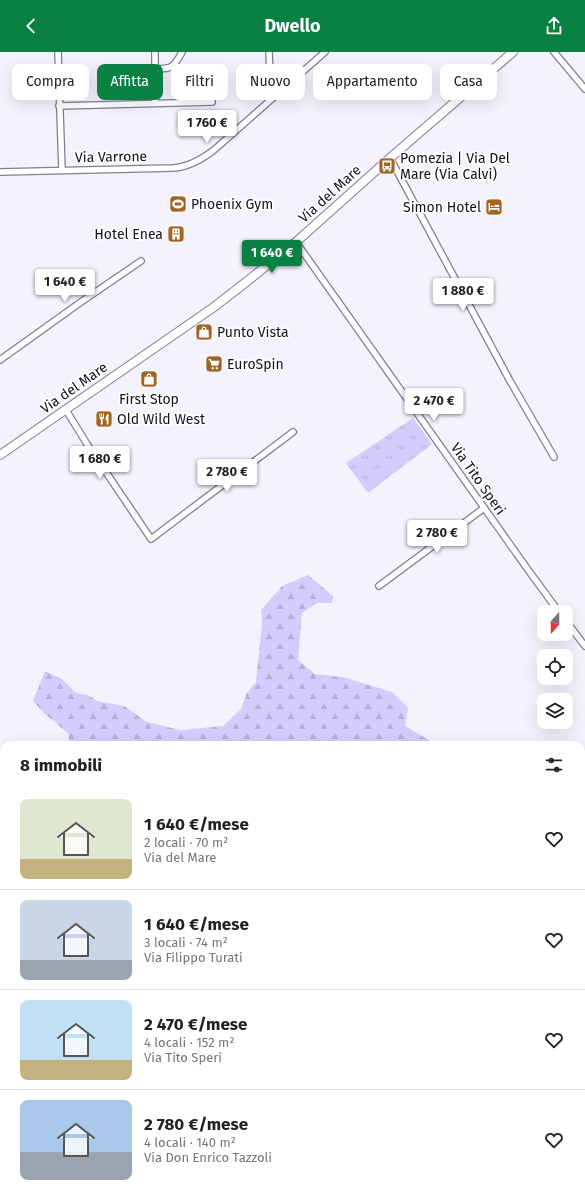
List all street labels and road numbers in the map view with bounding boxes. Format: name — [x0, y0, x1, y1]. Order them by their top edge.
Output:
street label: Via Varrone — [75, 148, 147, 166]
street label: Via del Mare — [295, 162, 365, 226]
street label: Via del Mare — [37, 359, 111, 417]
street label: Via Tito Speri — [447, 440, 509, 518]

